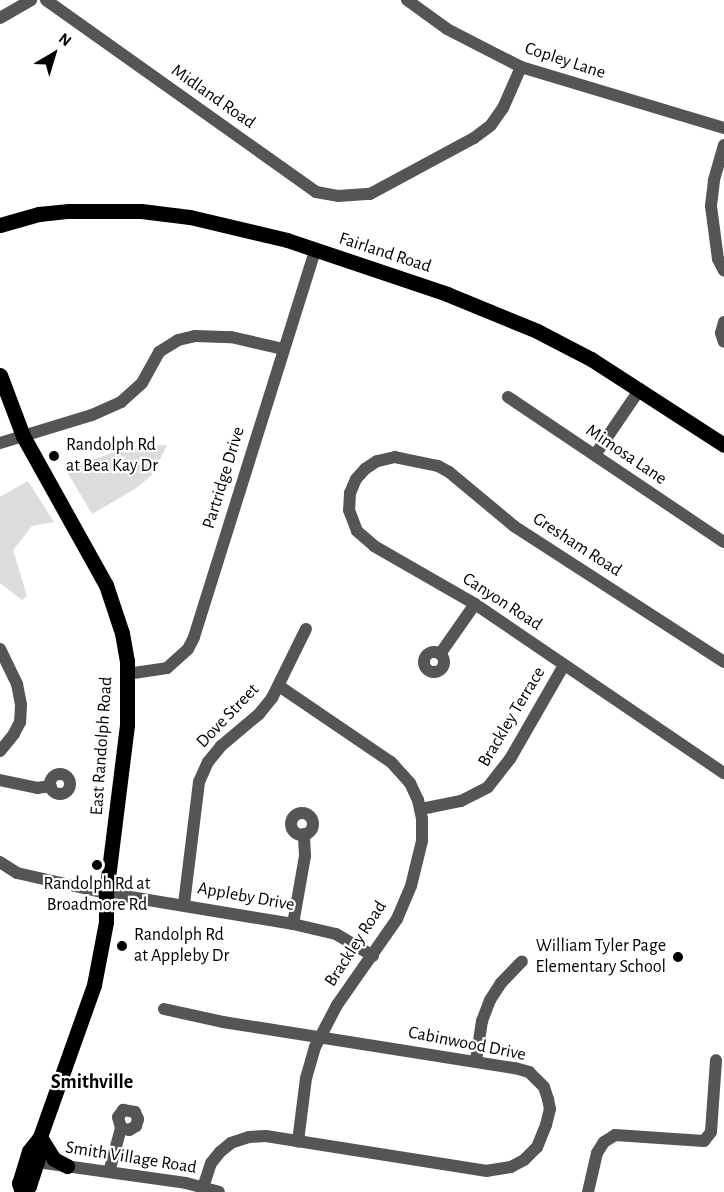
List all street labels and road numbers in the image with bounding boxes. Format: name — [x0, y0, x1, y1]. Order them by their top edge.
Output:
street label: Copley Lane — [522, 38, 608, 84]
street label: Midland Road — [167, 60, 259, 134]
street label: Fairland Road — [336, 228, 434, 278]
street label: Mimosa Lane — [581, 420, 671, 490]
street label: Partridge Drive — [198, 424, 250, 532]
street label: Gresham Road — [528, 508, 626, 582]
street label: Canyon Road — [458, 568, 546, 636]
street label: Brackley Terrace — [474, 663, 550, 771]
street label: East Randolph Road — [86, 676, 118, 816]
street label: Dove Street — [192, 679, 264, 753]
street label: Appleby Drive — [196, 878, 296, 916]
street label: Brackley Road — [320, 897, 392, 991]
street label: Cabinwood Drive — [406, 1022, 528, 1066]
street label: Smith Village Road — [64, 1137, 198, 1179]

